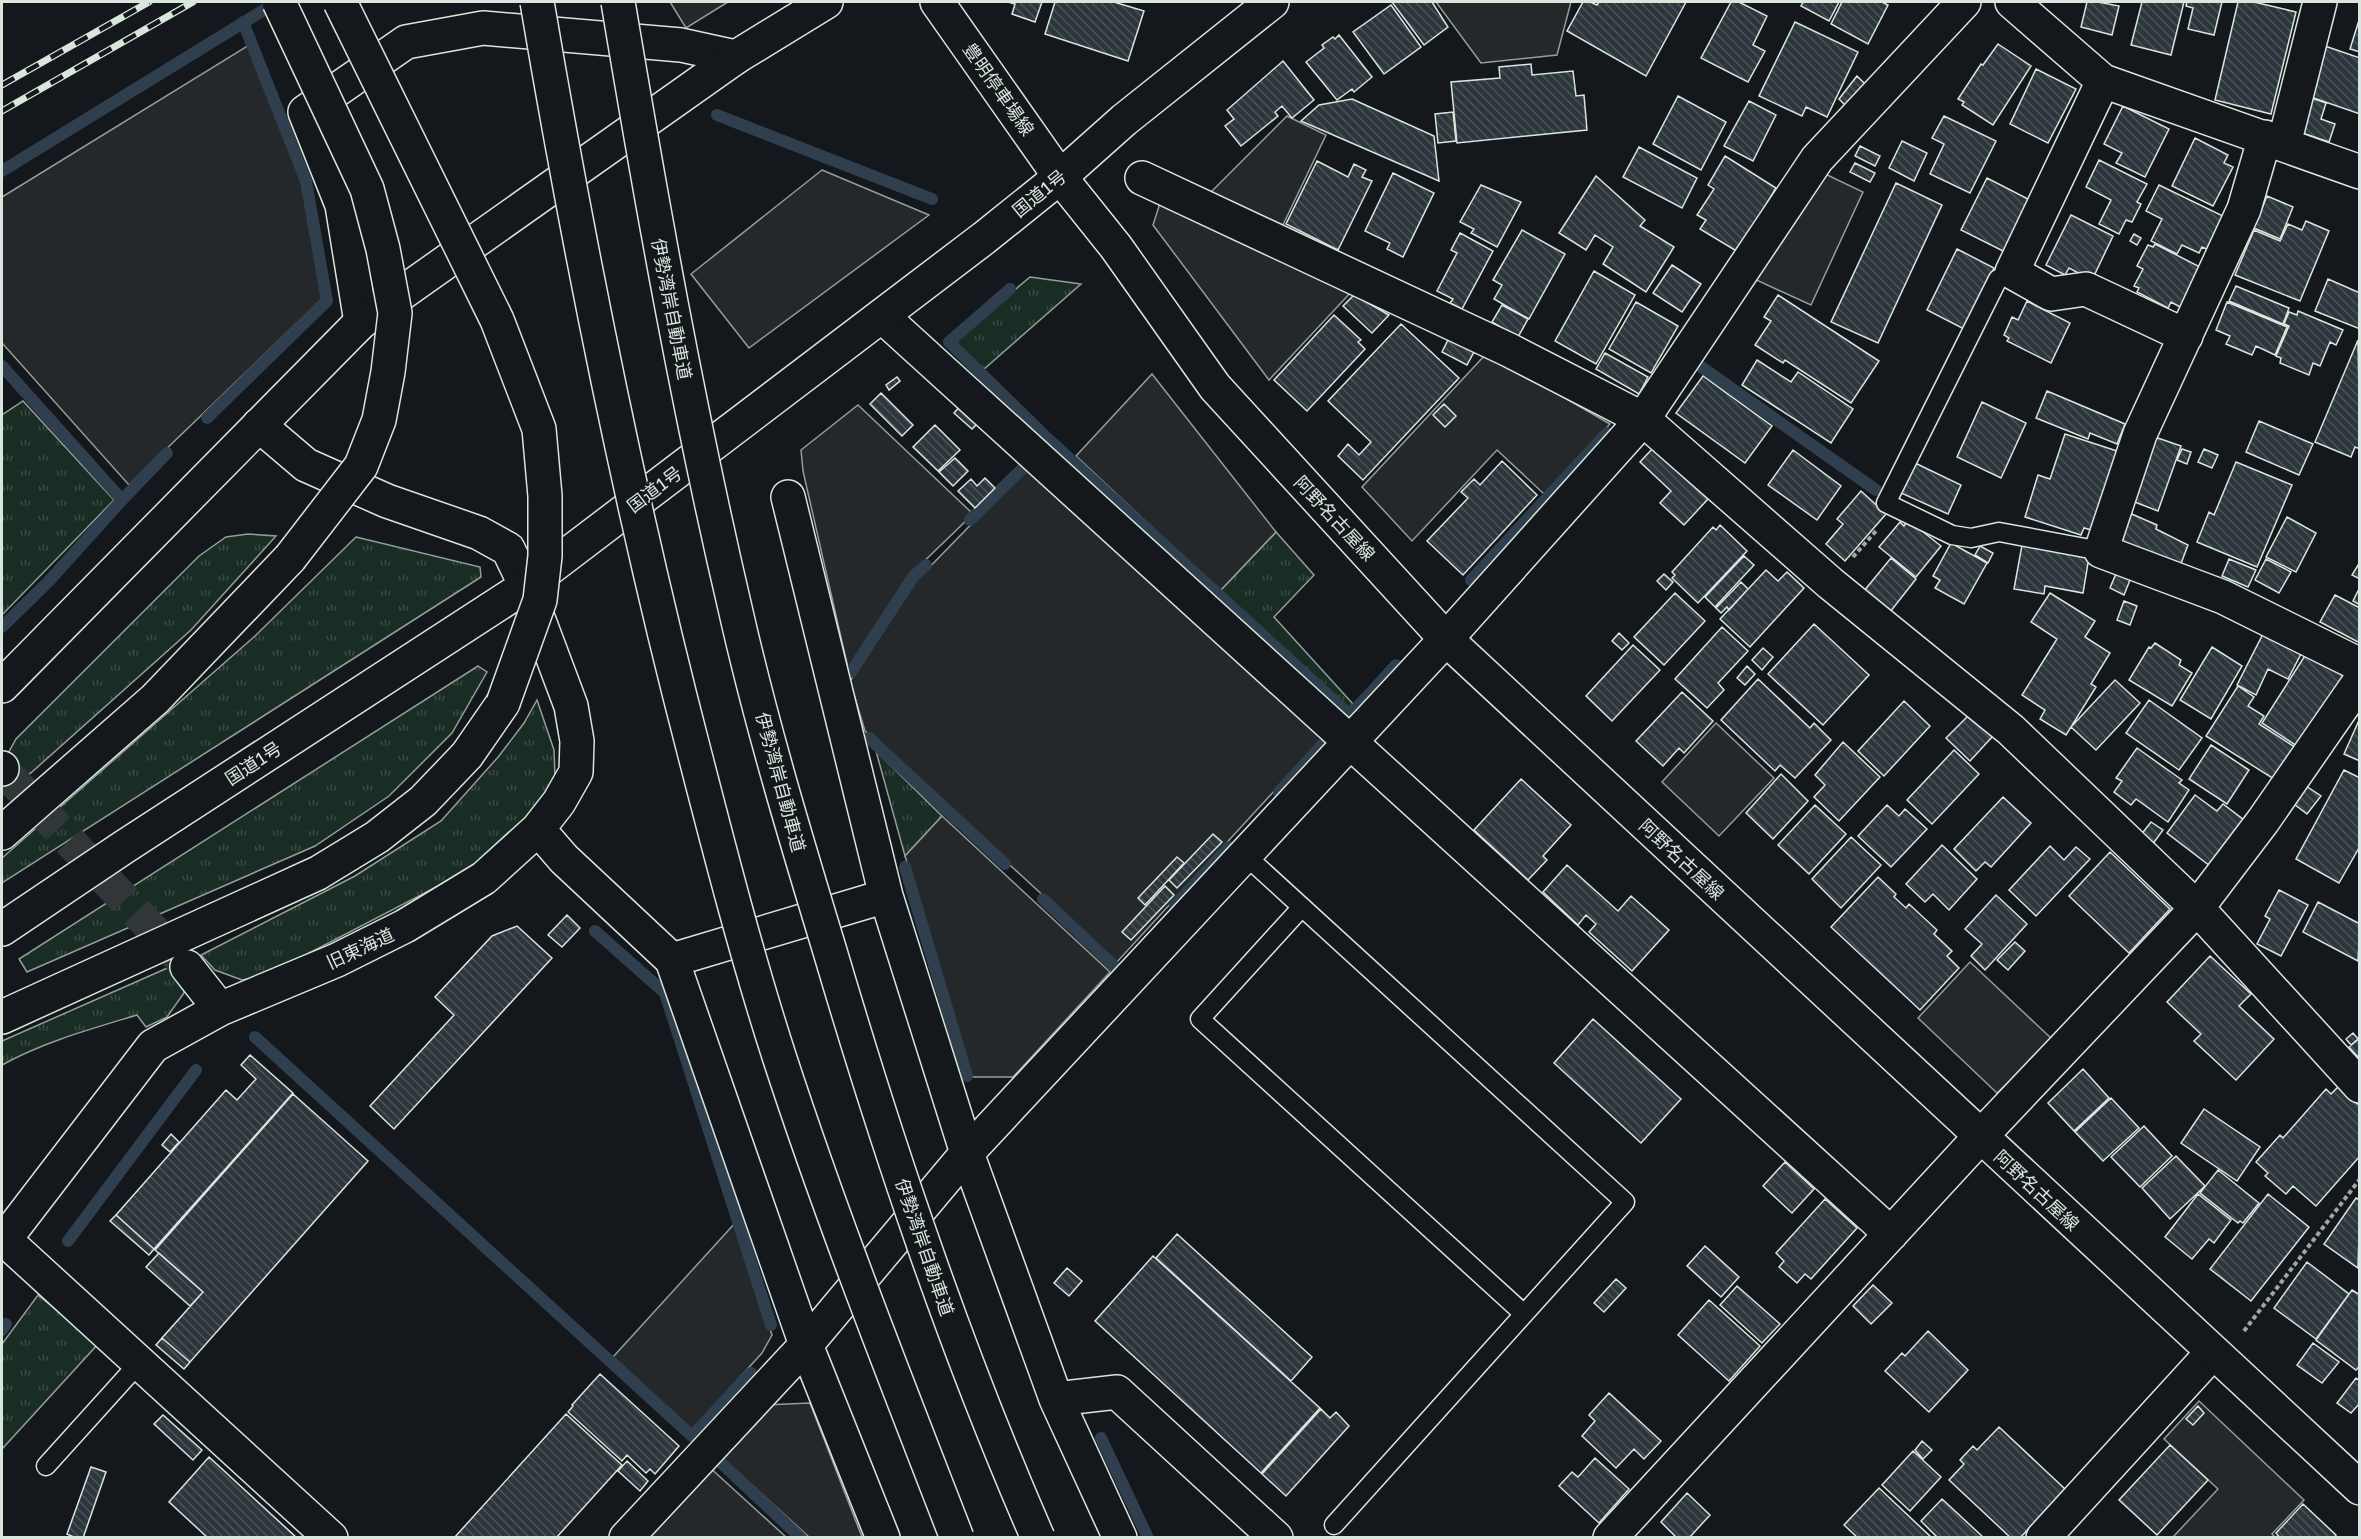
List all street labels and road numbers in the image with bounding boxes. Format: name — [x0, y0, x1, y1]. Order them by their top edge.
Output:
street label: 豊明停車場線 — [959, 38, 1039, 140]
street label: 国道1号 — [1008, 165, 1070, 221]
street label: 伊勢湾岸自動車道 — [647, 236, 697, 382]
street label: 国道1号 — [622, 461, 686, 517]
street label: 阿野名古屋線 — [1290, 471, 1380, 565]
street label: 伊勢湾岸自動車道 — [752, 710, 810, 854]
street label: 国道1号 — [221, 737, 285, 789]
street label: 阿野名古屋線 — [1635, 814, 1729, 904]
street label: 旧東海道 — [323, 923, 397, 973]
street label: 阿野名古屋線 — [1990, 1145, 2084, 1235]
street label: 伊勢湾岸自動車道 — [891, 1175, 959, 1319]

